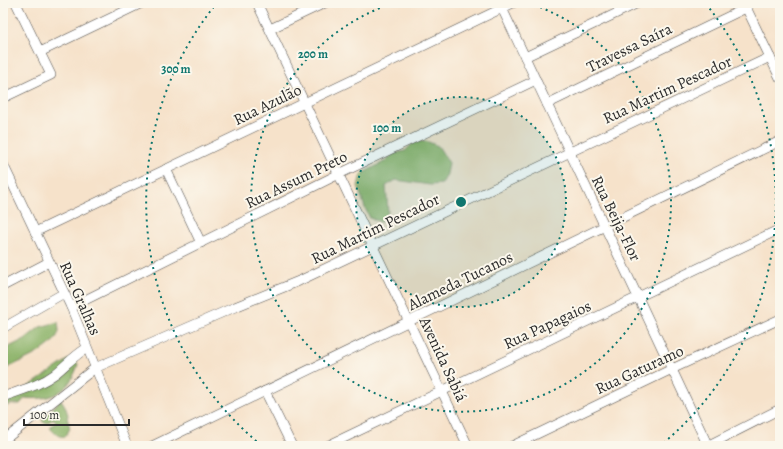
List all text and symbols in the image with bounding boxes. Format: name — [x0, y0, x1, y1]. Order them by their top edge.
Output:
street label: Travessa Saíra — [583, 18, 676, 78]
text: 200 m — [298, 46, 328, 62]
street label: Rua Martim Pescador — [599, 50, 736, 130]
text: 300 m — [161, 61, 191, 77]
street label: Rua Azulão — [230, 79, 305, 131]
text: 100 m — [373, 120, 401, 136]
street label: Rua Assum Preto — [242, 146, 351, 214]
street label: Rua Beija-Flor — [586, 172, 646, 265]
street label: Rua Martim Pescador — [308, 188, 443, 270]
centre of rings — [454, 195, 468, 209]
street label: Alameda Tucanos — [403, 246, 517, 316]
street label: Rua Gralhas — [54, 258, 106, 339]
street label: Rua Papagaios — [500, 295, 595, 355]
street label: Avenida Sabiá — [413, 313, 473, 406]
street label: Rua Gaturamo — [592, 340, 687, 400]
scale bar — [24, 401, 129, 427]
text: 100 m — [30, 407, 59, 423]

